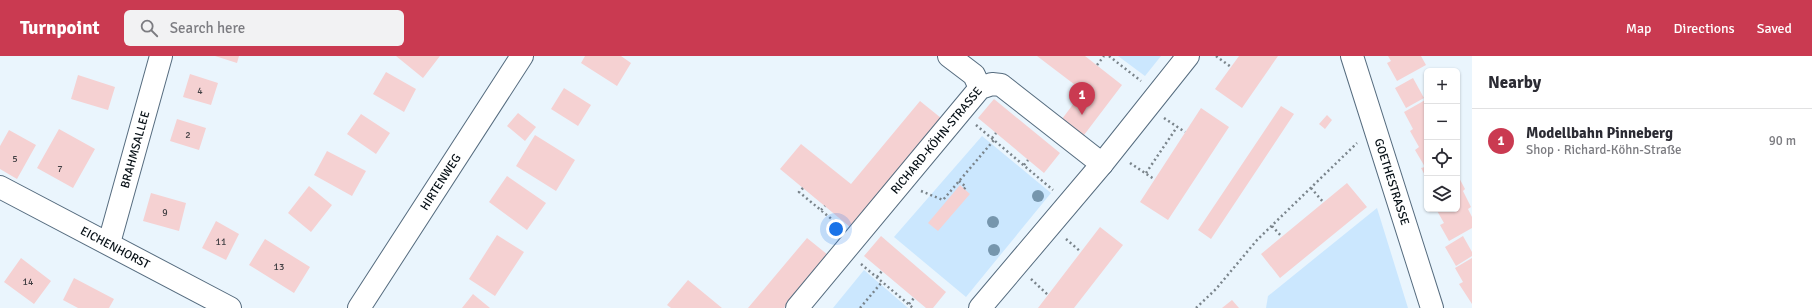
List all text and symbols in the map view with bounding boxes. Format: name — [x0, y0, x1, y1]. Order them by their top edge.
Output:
search box — [124, 10, 404, 46]
text: Turnpoint — [20, 16, 100, 40]
icon: search — [138, 17, 160, 39]
text: Search here — [170, 19, 245, 37]
text: Map — [1626, 20, 1652, 37]
text: Directions — [1674, 20, 1735, 37]
text: Saved — [1757, 20, 1792, 37]
map controls — [1424, 68, 1460, 212]
button: + — [1424, 68, 1460, 104]
text: Nearby — [1488, 72, 1541, 93]
pin: 1 — [1069, 82, 1095, 115]
street label: RICHARD-KÖHN-STRASSE — [888, 84, 986, 197]
house number: 4 — [197, 85, 203, 97]
button: − — [1424, 104, 1460, 140]
street label: BRAHMSALLEE — [118, 109, 153, 190]
text: Modellbahn Pinneberg — [1526, 124, 1673, 142]
house number: 2 — [185, 129, 191, 141]
text: 1 — [1497, 133, 1505, 149]
text: 90 m — [1769, 133, 1796, 149]
street label: GOETHESTRASSE — [1371, 137, 1412, 227]
button: locate — [1424, 140, 1460, 176]
text: Shop · Richard-Köhn-Straße — [1526, 142, 1682, 158]
street label: HIRTENWEG — [417, 151, 465, 213]
house number: 5 — [12, 153, 18, 165]
house number: 7 — [57, 163, 63, 175]
button: layers — [1424, 176, 1460, 212]
house number: 9 — [162, 207, 168, 219]
your location — [826, 219, 846, 239]
street label: EICHENHORST — [78, 224, 152, 272]
house number: 11 — [216, 236, 226, 248]
house number: 13 — [274, 261, 284, 273]
house number: 14 — [23, 276, 34, 288]

